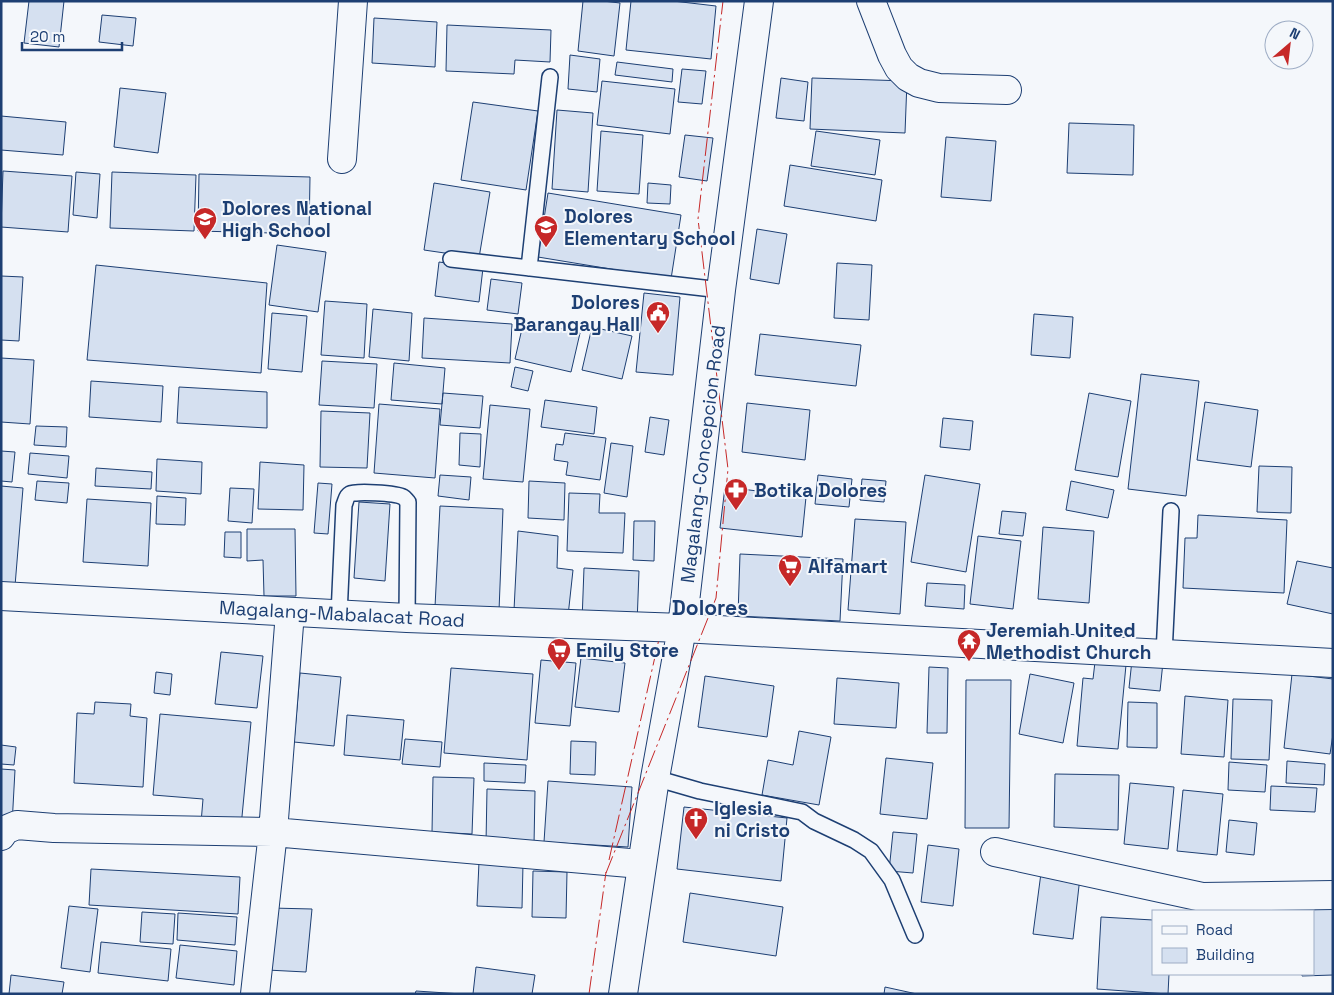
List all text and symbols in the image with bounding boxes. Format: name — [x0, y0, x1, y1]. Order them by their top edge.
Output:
scale bar — [22, 20, 122, 52]
north arrow — [1264, 20, 1314, 70]
text: N — [1287, 23, 1303, 44]
text: 20 m — [30, 27, 65, 46]
place label: Dolores National High School — [222, 196, 372, 243]
place label: Dolores Elementary School — [564, 204, 736, 251]
school or university icon: Dolores National High School — [192, 206, 218, 240]
school or university icon: Dolores Elementary School — [533, 214, 559, 248]
place label: Dolores Barangay Hall — [513, 290, 640, 337]
public building icon: Dolores Barangay Hall — [645, 300, 671, 334]
street label: Magalang-Concepcion Road — [675, 324, 731, 584]
pharmacy icon: Botika Dolores — [723, 477, 749, 511]
place label: Botika Dolores — [754, 478, 887, 503]
supermarket icon: Alfamart — [777, 553, 803, 587]
place label: Alfamart — [808, 554, 888, 579]
district label: Dolores — [672, 594, 748, 621]
street label: Magalang-Mabalacat Road — [218, 595, 466, 633]
place label: Jeremiah United Methodist Church — [986, 618, 1151, 665]
temple icon: Jeremiah United Methodist Church — [956, 628, 982, 662]
supermarket icon: Emily Store — [546, 637, 572, 671]
place label: Emily Store — [576, 638, 679, 663]
place label: Iglesia ni Cristo — [714, 796, 790, 843]
church icon: Iglesia ni Cristo — [683, 806, 709, 840]
legend — [1152, 910, 1314, 975]
text: Road — [1196, 920, 1233, 939]
text: Building — [1196, 945, 1255, 964]

